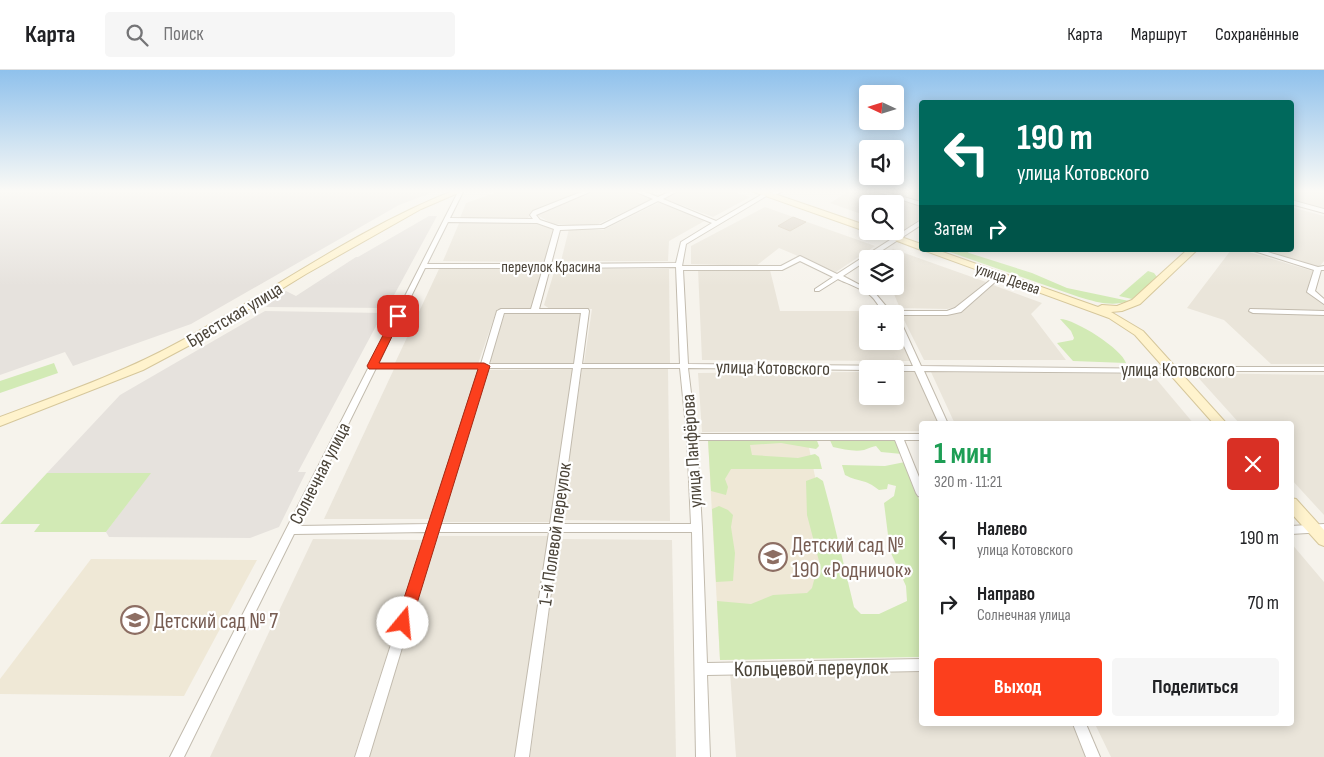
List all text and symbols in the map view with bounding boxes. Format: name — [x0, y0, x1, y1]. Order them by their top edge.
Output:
search box — [105, 12, 455, 57]
text: Карта — [25, 20, 75, 49]
icon: search — [123, 21, 151, 49]
text: Поиск — [163, 23, 204, 46]
text: Карта — [1067, 24, 1103, 45]
text: Маршрут — [1131, 24, 1187, 45]
text: Сохранённые — [1215, 24, 1299, 45]
north arrow — [859, 85, 904, 130]
map controls — [859, 85, 904, 405]
text: 190 m — [1017, 117, 1093, 160]
icon: left — [934, 120, 999, 185]
button: sound — [859, 140, 904, 185]
text: улица Котовского — [1017, 160, 1149, 187]
button: search — [859, 195, 904, 240]
icon: right — [983, 215, 1011, 243]
text: Затем — [934, 218, 973, 241]
button: layers — [859, 250, 904, 295]
street label: переулок Красина — [501, 258, 601, 277]
street label: улица Деева — [973, 260, 1042, 299]
street label: Брестская улица — [183, 278, 287, 353]
pin — [377, 295, 419, 337]
icon: arrive — [384, 302, 412, 330]
button: + — [859, 305, 904, 350]
street label: улица Котовского — [716, 356, 830, 381]
street label: улица Котовского — [1121, 359, 1235, 382]
button: − — [859, 360, 904, 405]
street label: улица Панфёрова — [677, 393, 708, 508]
street label: Солнечная улица — [285, 419, 356, 528]
text: 1 мин — [934, 436, 992, 472]
button: close — [1227, 438, 1279, 490]
street label: 1-й Полевой переулок — [534, 460, 577, 607]
text: 320 m · 11:21 — [934, 473, 1002, 492]
text: Налево — [977, 518, 1027, 541]
icon: left — [934, 525, 962, 553]
text: 190 m — [1240, 527, 1279, 550]
place label: Детский сад № 190 «Родничок» — [792, 532, 912, 584]
text: улица Котовского — [977, 541, 1073, 560]
school or university icon: Детский сад № 190 «Родничок» — [758, 542, 788, 572]
text: Направо — [977, 583, 1035, 606]
icon: right — [934, 590, 962, 618]
text: 70 m — [1248, 592, 1279, 615]
position arrow — [376, 596, 428, 648]
school or university icon: Детский сад № 7 — [120, 605, 150, 635]
text: Солнечная улица — [977, 606, 1071, 625]
place label: Детский сад № 7 — [154, 608, 278, 635]
street label: Кольцевой переулок — [734, 654, 889, 683]
button: Выход — [934, 658, 1102, 716]
button: Поделиться — [1112, 658, 1279, 716]

